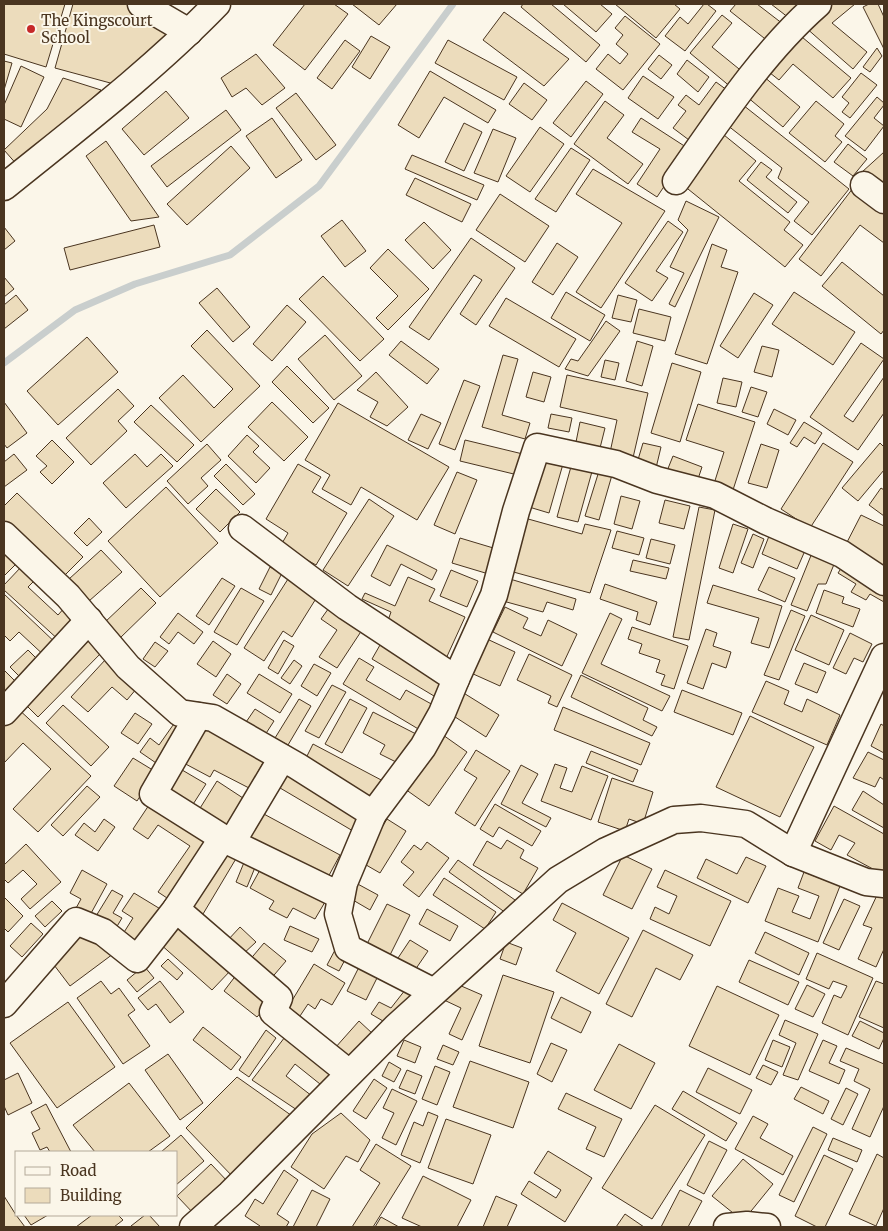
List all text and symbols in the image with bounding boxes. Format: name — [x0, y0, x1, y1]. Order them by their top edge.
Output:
place label: The Kingscourt School — [41, 11, 153, 47]
marker: The Kingscourt School — [25, 23, 37, 35]
legend — [15, 1151, 178, 1216]
text: Road — [60, 1161, 96, 1180]
text: Building — [60, 1186, 122, 1205]

